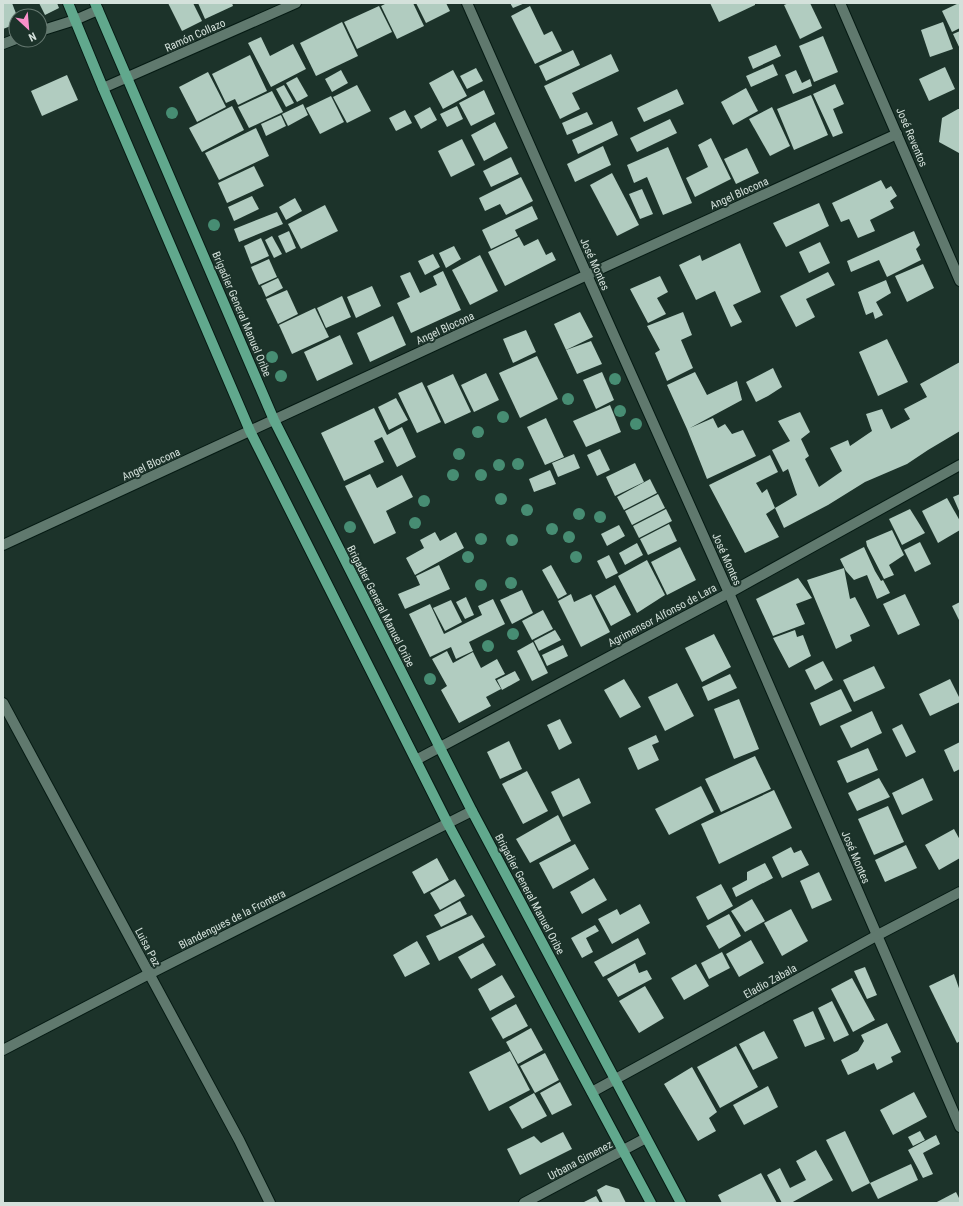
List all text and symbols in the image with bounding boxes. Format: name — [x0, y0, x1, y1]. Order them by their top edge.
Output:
north arrow — [8, 8, 48, 48]
street label: Ramón Collazo — [163, 16, 228, 55]
text: N — [26, 29, 38, 44]
street label: José Reventos — [893, 106, 930, 169]
street label: Angel Blocona — [708, 175, 770, 212]
street label: José Montes — [577, 236, 612, 292]
street label: Brigadier General Manuel Oribe — [209, 250, 274, 379]
street label: Angel Blocona — [414, 309, 476, 348]
street label: Angel Blocona — [120, 445, 182, 484]
street label: José Montes — [709, 531, 744, 587]
street label: Brigadier General Manuel Oribe — [344, 543, 417, 669]
street label: Agrimensor Alfonso de Lara — [606, 581, 719, 650]
street label: José Montes — [839, 829, 872, 886]
street label: Brigadier General Manuel Oribe — [492, 832, 567, 957]
street label: Blandengues de la Frontera — [177, 887, 288, 952]
street label: Luisa Paz — [132, 926, 163, 969]
street label: Eladio Zabala — [741, 961, 799, 1001]
street label: Urbana Gimenez — [546, 1138, 615, 1183]

